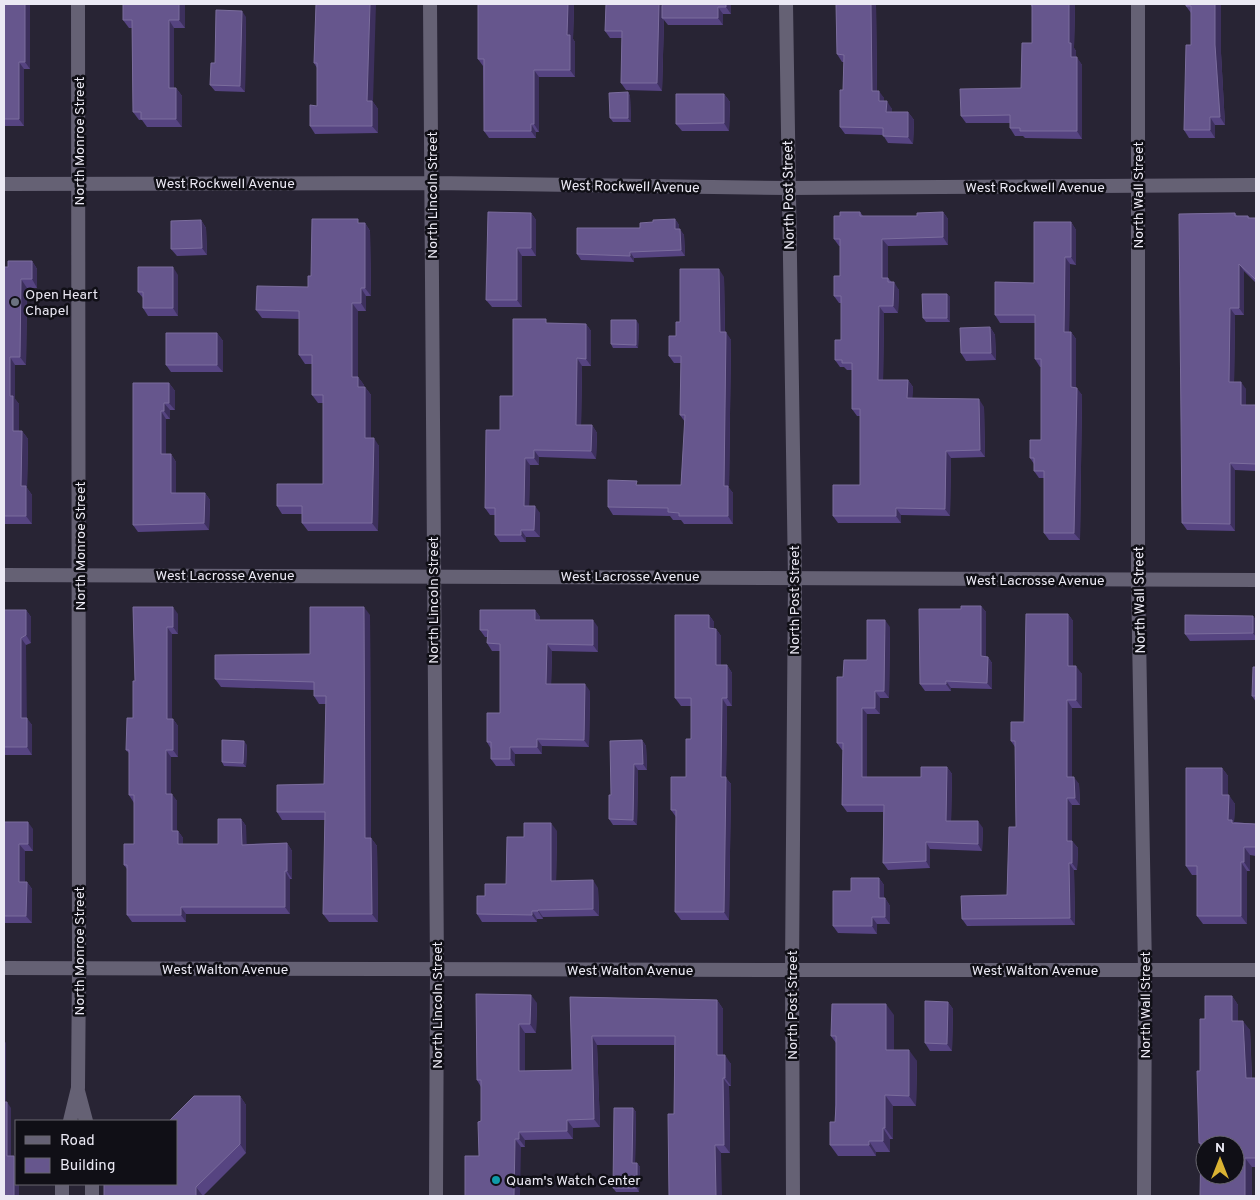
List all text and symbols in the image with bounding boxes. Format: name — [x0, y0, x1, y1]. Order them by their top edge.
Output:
street label: North Monroe Street — [72, 76, 89, 206]
street label: North Lincoln Street — [425, 131, 442, 259]
street label: North Post Street — [780, 140, 799, 250]
street label: North Wall Street — [1131, 141, 1148, 249]
street label: West Rockwell Avenue — [155, 176, 295, 193]
street label: West Rockwell Avenue — [560, 178, 700, 197]
street label: West Rockwell Avenue — [965, 180, 1105, 197]
place label: Open Heart Chapel — [25, 287, 98, 320]
marker: Open Heart Chapel — [9, 296, 21, 308]
street label: North Monroe Street — [73, 481, 90, 611]
street label: North Lincoln Street — [426, 536, 443, 664]
street label: North Post Street — [787, 545, 804, 655]
street label: North Wall Street — [1131, 546, 1150, 654]
street label: West Lacrosse Avenue — [155, 568, 295, 585]
street label: West Lacrosse Avenue — [560, 569, 700, 586]
street label: West Lacrosse Avenue — [965, 573, 1105, 590]
street label: North Monroe Street — [72, 886, 89, 1016]
street label: North Lincoln Street — [430, 941, 447, 1069]
street label: North Post Street — [785, 950, 802, 1060]
street label: North Wall Street — [1138, 951, 1155, 1059]
street label: West Walton Avenue — [162, 962, 288, 979]
street label: West Walton Avenue — [567, 963, 693, 980]
street label: West Walton Avenue — [972, 963, 1098, 980]
legend — [15, 1120, 178, 1185]
text: Road — [60, 1132, 95, 1151]
north arrow — [1195, 1135, 1245, 1185]
text: N — [1215, 1140, 1225, 1157]
text: Building — [60, 1157, 115, 1176]
place label: Quam's Watch Center — [506, 1173, 641, 1190]
marker: Quam's Watch Center — [490, 1174, 502, 1186]

